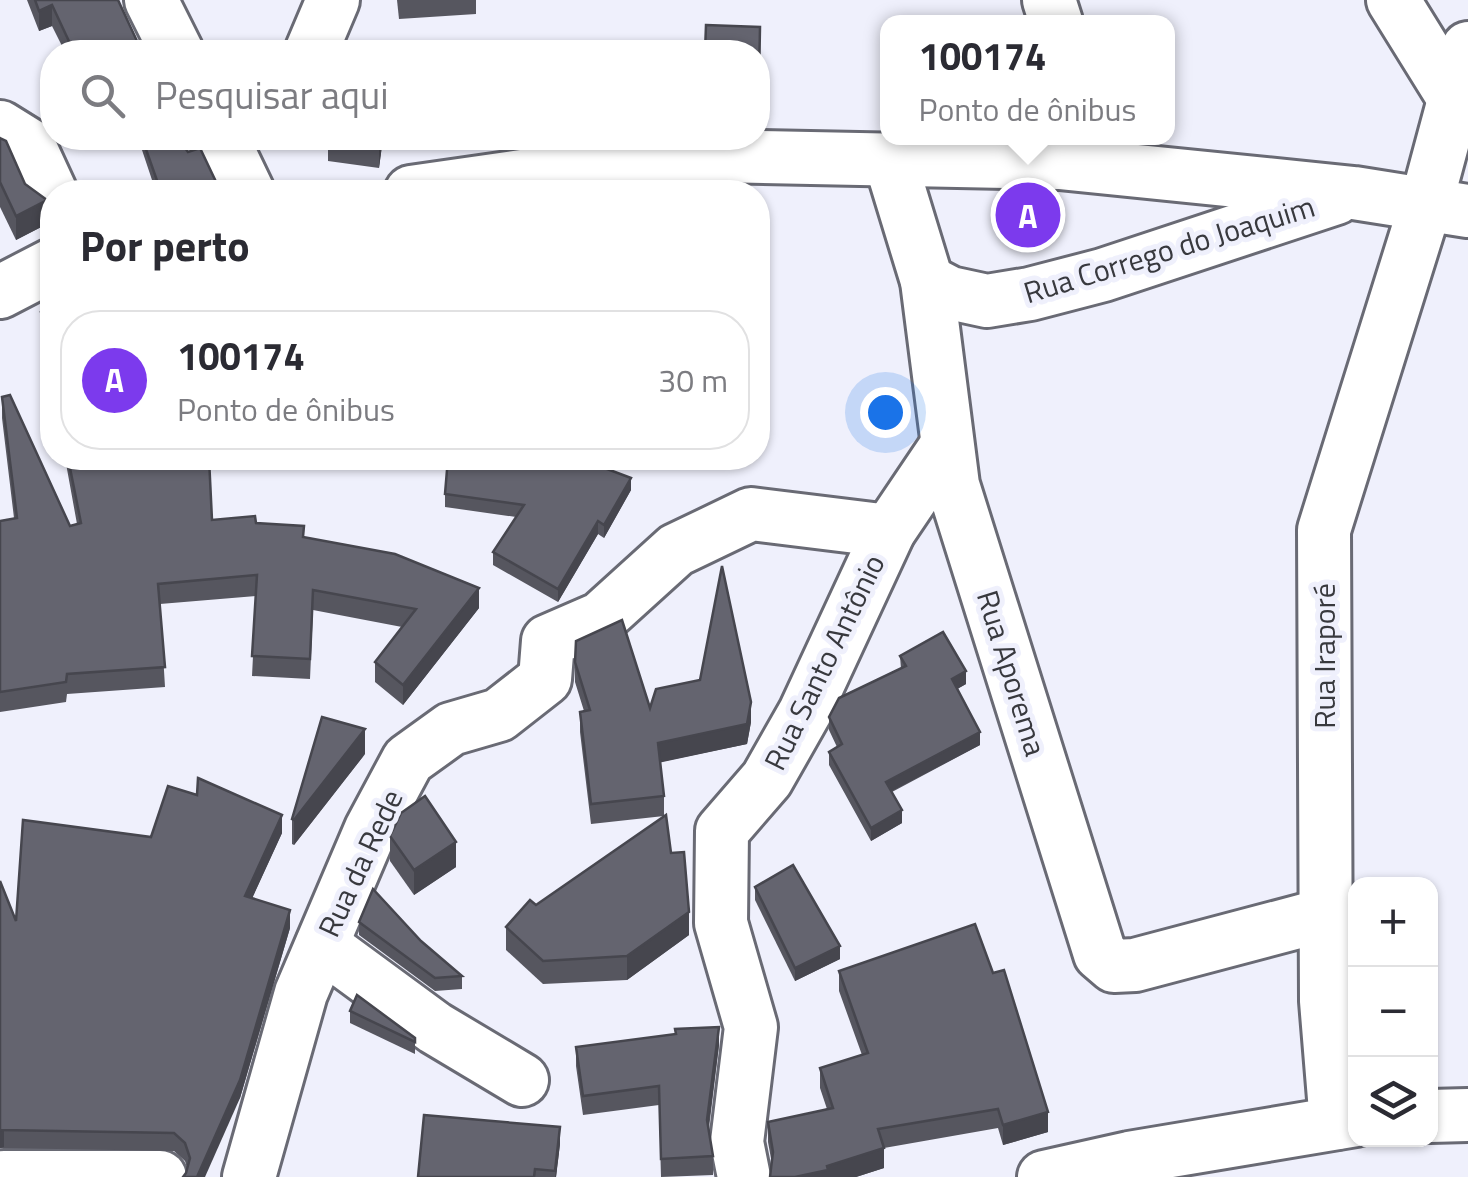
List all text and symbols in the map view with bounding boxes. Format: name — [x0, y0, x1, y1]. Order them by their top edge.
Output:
popup — [880, 15, 1175, 145]
text: 100174 — [919, 27, 1046, 85]
search box — [40, 40, 770, 150]
text: Pesquisar aqui — [155, 66, 388, 124]
icon: search — [75, 68, 130, 123]
text: Ponto de ônibus — [919, 85, 1136, 133]
pin: A — [996, 178, 1060, 252]
street label: Rua Corrego do Joaquim — [1018, 183, 1320, 315]
text: Por perto — [80, 213, 249, 277]
text: 100174 — [177, 327, 305, 385]
text: A — [105, 356, 124, 404]
text: 30 m — [658, 356, 728, 404]
text: Ponto de ônibus — [177, 385, 395, 433]
your location — [860, 387, 911, 438]
street label: Rua Santo Antônio — [752, 546, 896, 778]
street label: Rua Iraporé — [1301, 583, 1347, 729]
street label: Rua Aporema — [965, 585, 1059, 761]
street label: Rua da Rede — [306, 782, 414, 944]
map controls — [1348, 877, 1438, 1147]
button: + — [1348, 877, 1438, 967]
button: − — [1348, 967, 1438, 1057]
button: layers — [1348, 1057, 1438, 1147]

